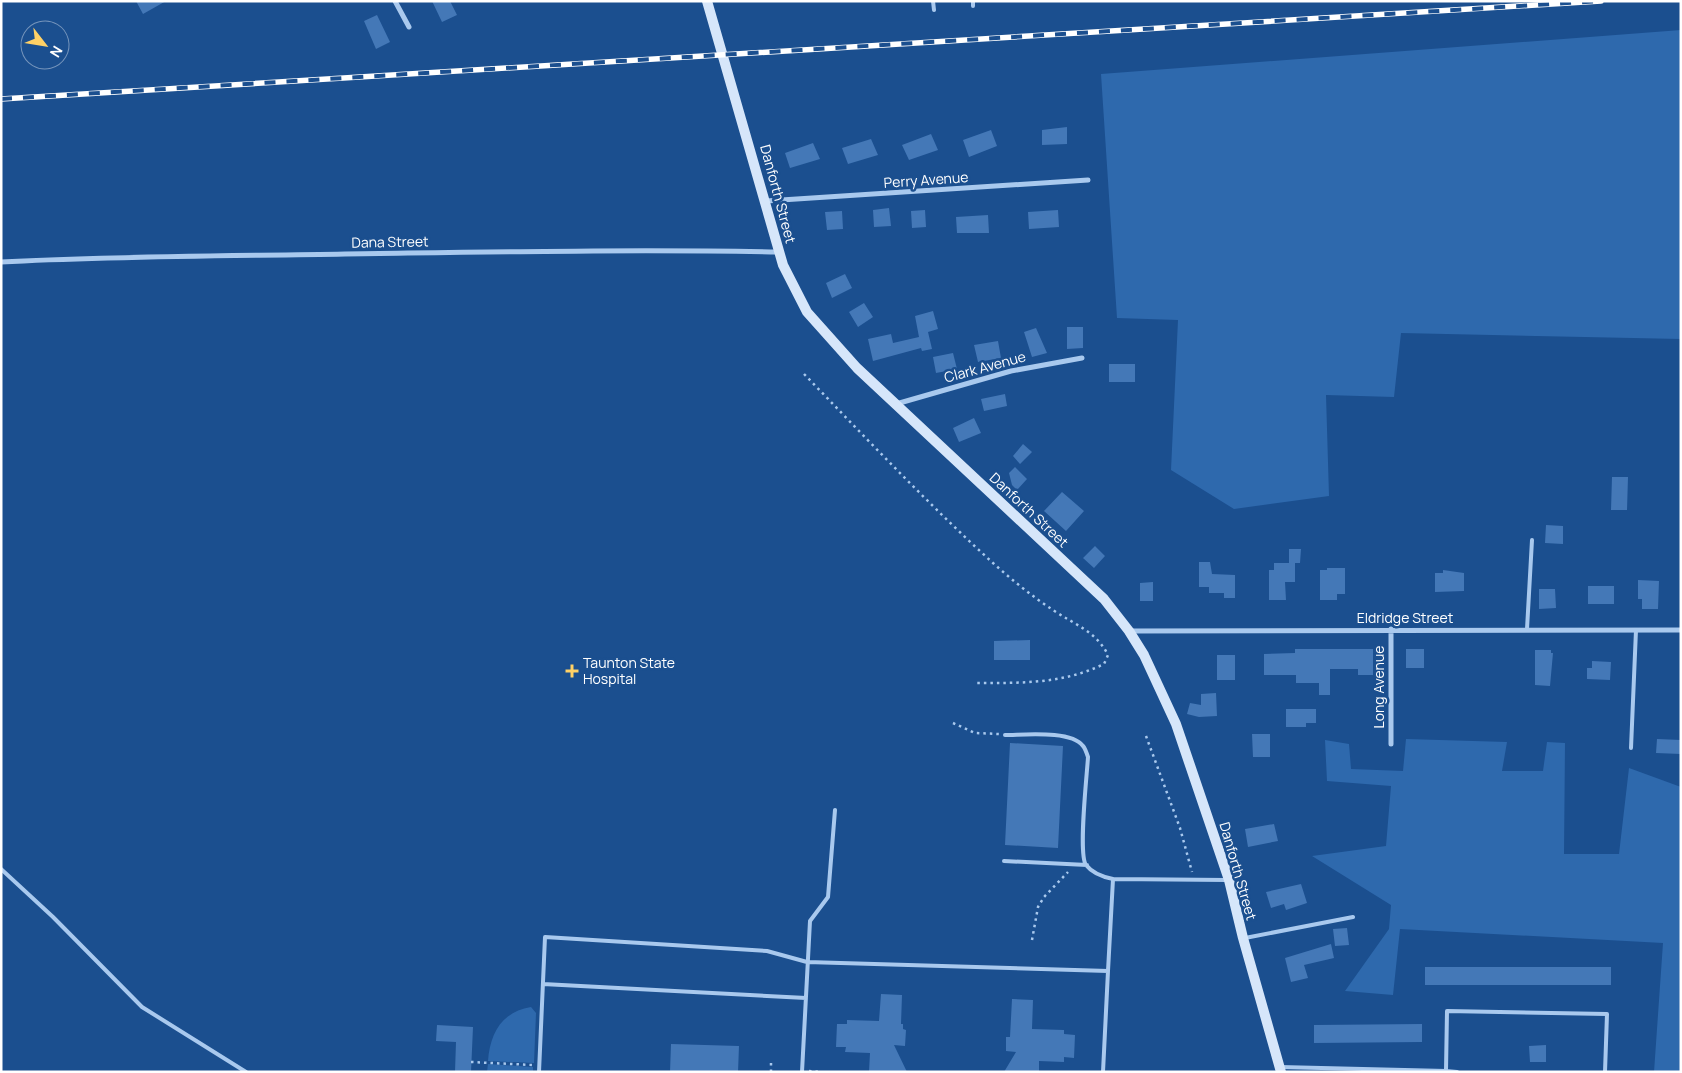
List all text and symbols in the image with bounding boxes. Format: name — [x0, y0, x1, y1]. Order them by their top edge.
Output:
north arrow — [20, 20, 70, 70]
text: N — [46, 43, 67, 61]
street label: Danforth Street — [756, 142, 801, 246]
street label: Perry Avenue — [883, 167, 969, 192]
street label: Dana Street — [351, 231, 429, 252]
street label: Clark Avenue — [942, 346, 1028, 387]
street label: Danforth Street — [986, 468, 1073, 551]
street label: Eldridge Street — [1357, 608, 1454, 627]
street label: Long Avenue — [1369, 646, 1388, 728]
place label: Taunton State Hospital — [583, 653, 675, 688]
marker: Taunton State Hospital — [565, 664, 579, 678]
street label: Danforth Street — [1215, 820, 1262, 923]

